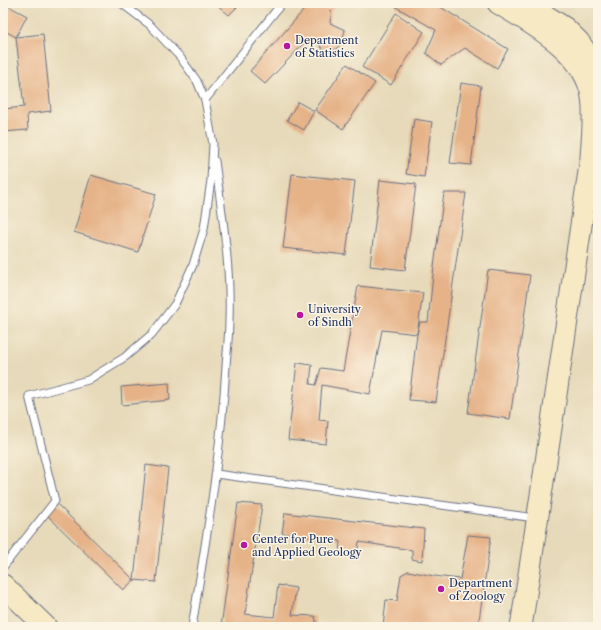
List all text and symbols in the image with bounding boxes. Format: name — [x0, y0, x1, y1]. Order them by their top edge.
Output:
place label: Department of Statistics — [295, 33, 358, 60]
marker: Department of Statistics — [282, 41, 292, 51]
place label: University of Sindh — [308, 302, 362, 329]
marker: University of Sindh — [295, 310, 305, 320]
place label: Center for Pure and Applied Geology — [252, 532, 363, 559]
marker: Center for Pure and Applied Geology — [239, 540, 249, 550]
place label: Department of Zoology — [449, 576, 512, 603]
marker: Department of Zoology — [436, 584, 446, 594]

